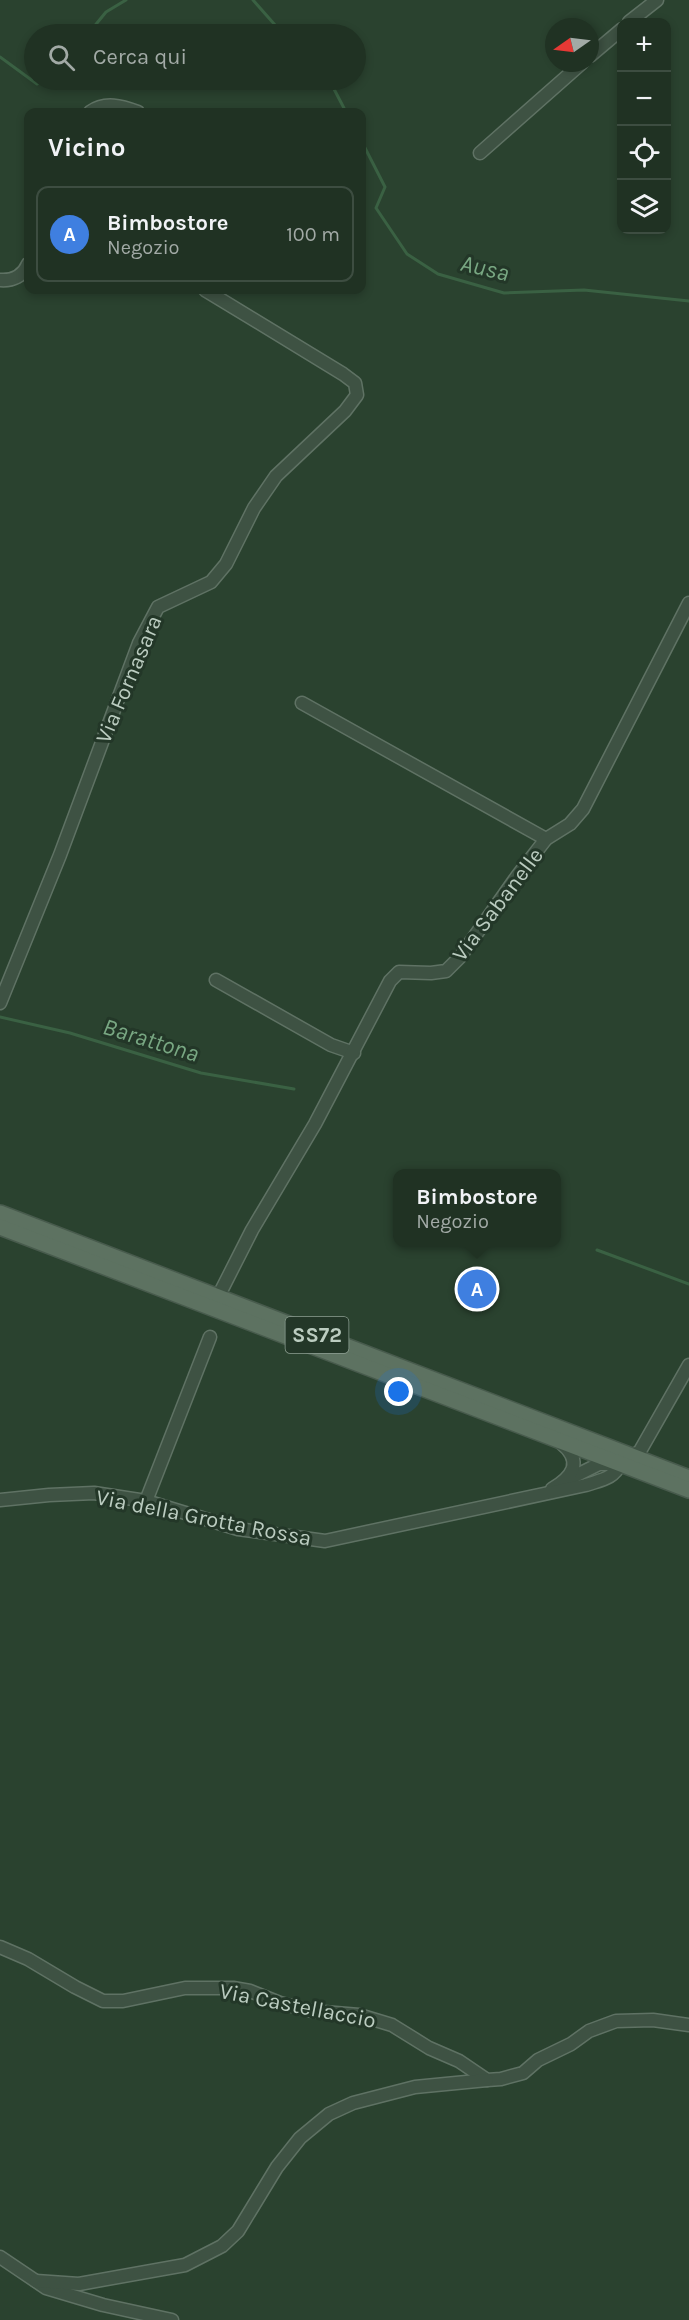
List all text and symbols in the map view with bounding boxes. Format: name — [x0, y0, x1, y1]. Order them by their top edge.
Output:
north arrow — [545, 18, 599, 72]
map controls — [617, 18, 671, 234]
button: + — [617, 18, 671, 72]
search box — [24, 24, 366, 90]
icon: search — [45, 41, 78, 74]
text: Cerca qui — [93, 44, 187, 70]
button: − — [617, 72, 671, 126]
button: locate — [617, 126, 671, 180]
text: Vicino — [48, 132, 125, 163]
button: layers — [617, 180, 671, 234]
text: Bimbostore — [107, 210, 228, 236]
text: A — [63, 223, 76, 246]
text: 100 m — [286, 223, 340, 246]
text: Negozio — [107, 236, 180, 259]
water label: Ausa — [458, 249, 512, 287]
street label: Via Fornasara — [90, 612, 168, 747]
street label: Via Sabanelle — [447, 843, 549, 966]
water label: Barattona — [100, 1012, 202, 1068]
popup — [393, 1169, 561, 1247]
text: Bimbostore — [416, 1184, 538, 1210]
text: Negozio — [416, 1210, 489, 1233]
pin: A — [458, 1266, 496, 1312]
road number: SS72 — [286, 1317, 348, 1353]
your location — [384, 1377, 413, 1406]
street label: Via della Grotta Rossa — [94, 1484, 314, 1552]
street label: Via Castellaccio — [217, 1978, 378, 2034]

